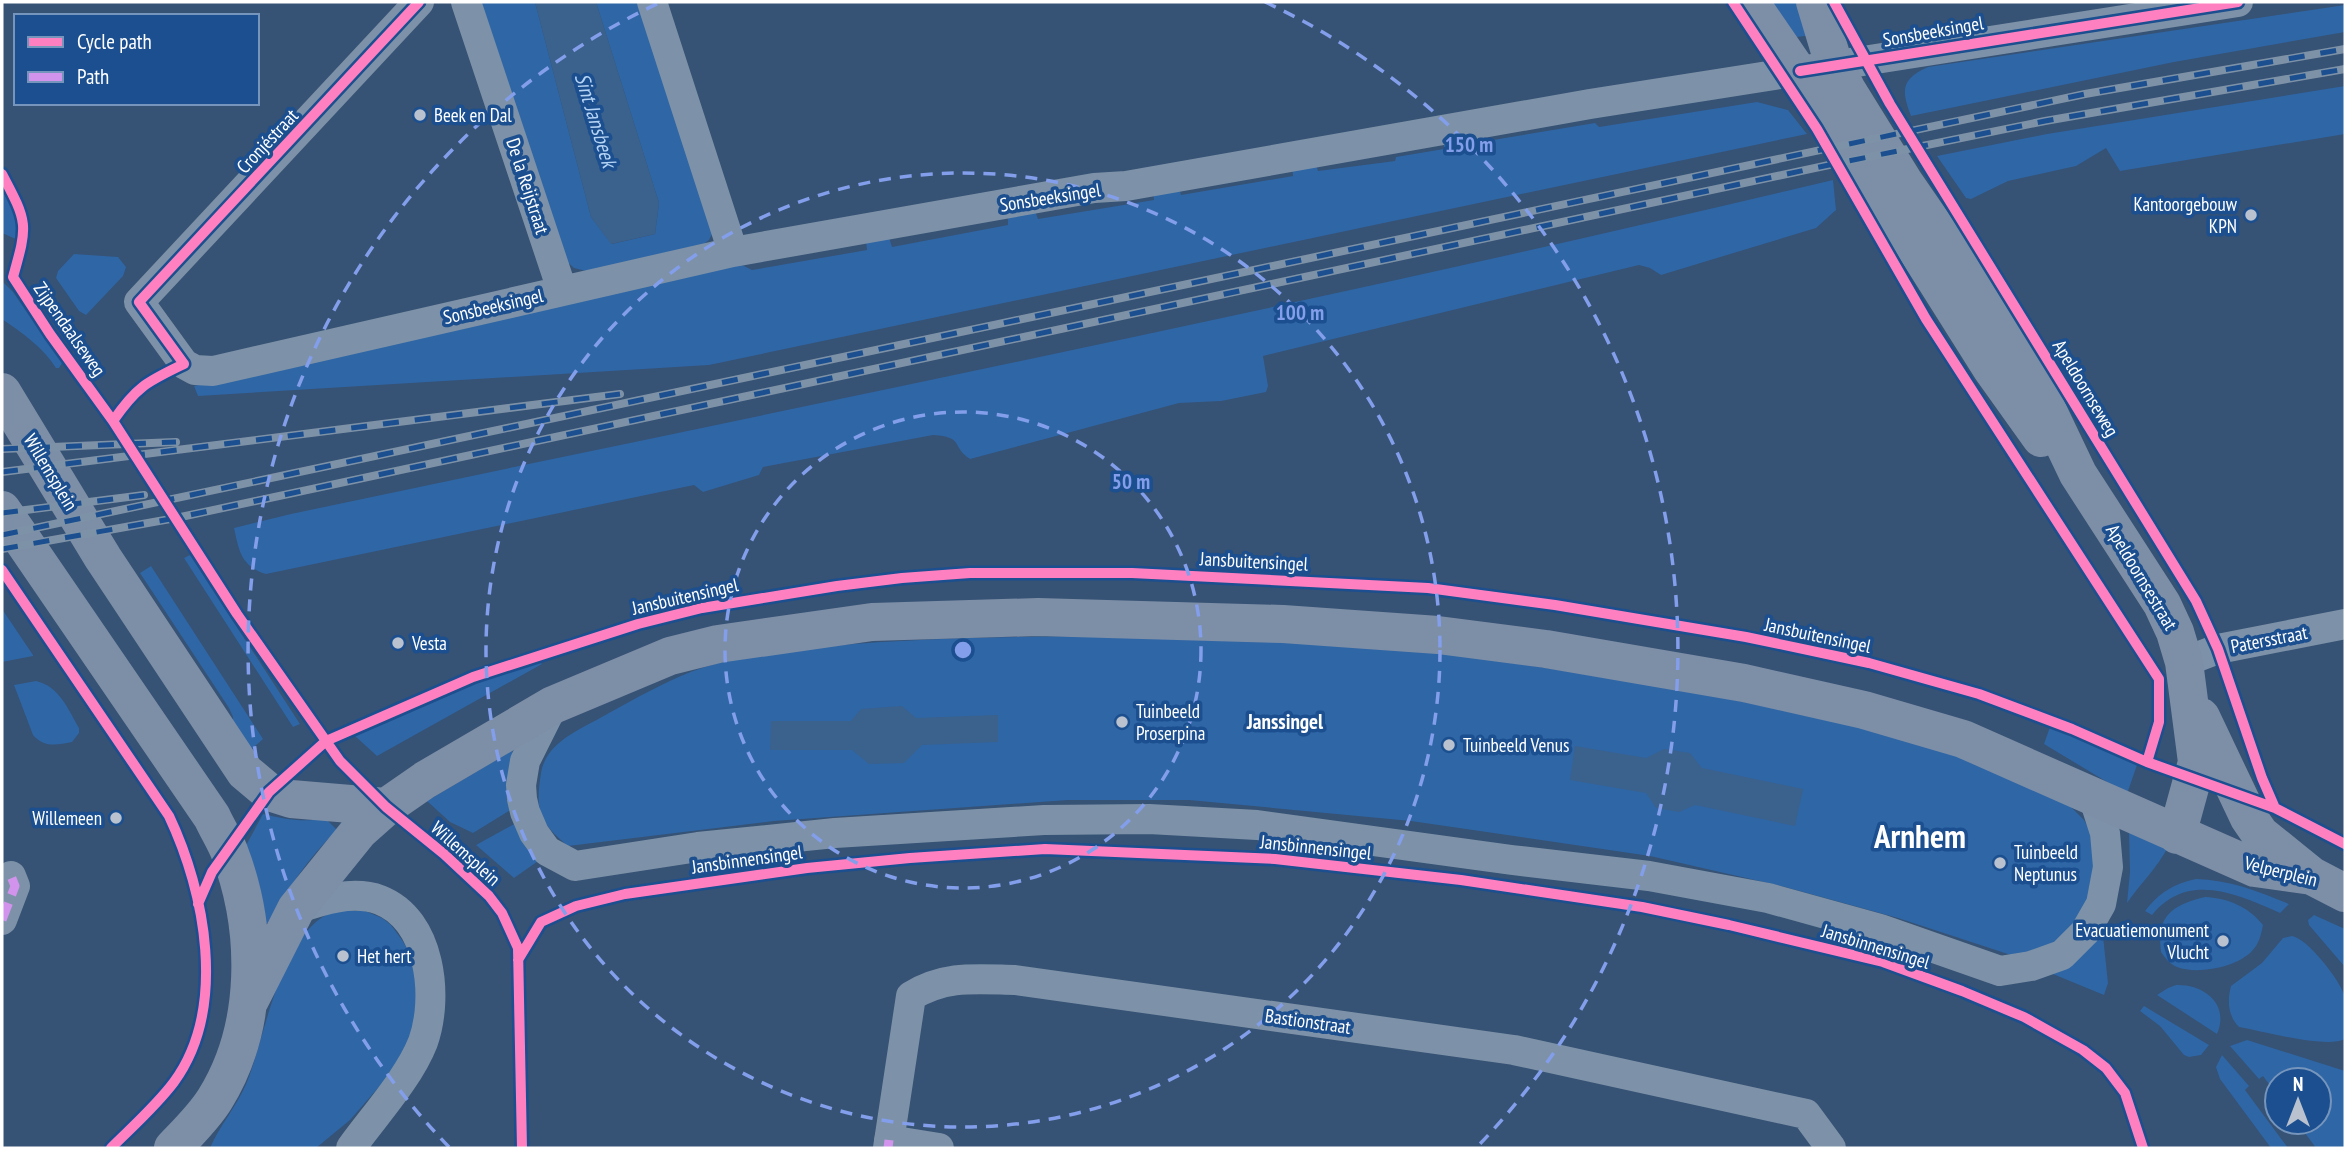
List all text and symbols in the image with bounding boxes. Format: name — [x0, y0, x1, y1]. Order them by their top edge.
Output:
street label: Sonsbeeksingel — [1881, 10, 1986, 52]
legend — [14, 14, 259, 105]
text: Cycle path — [77, 28, 152, 55]
text: Path — [77, 63, 109, 90]
water label: Sint Jansbeek — [569, 70, 624, 173]
street label: Cronjéstraat — [231, 103, 303, 178]
place label: Beek en Dal — [434, 103, 512, 127]
marker: Beek en Dal — [412, 107, 428, 123]
text: 150 m — [1445, 131, 1493, 158]
street label: De la Reijstraat — [501, 135, 555, 238]
street label: Sonsbeeksingel — [998, 177, 1103, 217]
place label: Kantoorgebouw KPN — [2133, 192, 2238, 238]
marker: Kantoorgebouw KPN — [2243, 207, 2259, 223]
street label: Zijpendaalseweg — [29, 277, 111, 381]
street label: Sonsbeeksingel — [441, 283, 546, 329]
text: 100 m — [1276, 299, 1324, 326]
street label: Apeldoornseweg — [2048, 335, 2124, 441]
street label: Willemsplein — [19, 429, 83, 515]
text: 50 m — [1112, 468, 1150, 495]
street label: Apeldoornsestraat — [2101, 520, 2183, 635]
street label: Jansbuitensingel — [1198, 546, 1309, 576]
street label: Jansbuitensingel — [629, 572, 741, 620]
street label: Jansbuitensingel — [1762, 612, 1874, 658]
street label: Patersstraat — [2229, 620, 2310, 658]
place label: Vesta — [411, 631, 447, 655]
marker: Vesta — [390, 635, 406, 651]
centre of rings — [951, 638, 975, 662]
place label: Tuinbeeld Proserpina — [1136, 699, 1205, 745]
district label: Janssingel — [1246, 708, 1324, 735]
marker: Tuinbeeld Proserpina — [1114, 714, 1130, 730]
place label: Tuinbeeld Venus — [1463, 733, 1569, 757]
marker: Tuinbeeld Venus — [1441, 737, 1457, 753]
place label: Willemeen — [32, 806, 102, 830]
marker: Willemeen — [108, 810, 124, 826]
district label: Arnhem — [1873, 814, 1966, 857]
street label: Willemsplein — [426, 816, 506, 890]
street label: Jansbinnensingel — [1258, 829, 1373, 865]
street label: Jansbinnensingel — [689, 839, 804, 879]
place label: Tuinbeeld Neptunus — [2014, 840, 2078, 886]
street label: Velperplein — [2241, 850, 2320, 892]
marker: Tuinbeeld Neptunus — [1992, 855, 2008, 871]
street label: Jansbinnensingel — [1818, 918, 1933, 974]
place label: Evacuatiemonument Vlucht — [2075, 918, 2210, 964]
marker: Evacuatiemonument Vlucht — [2215, 933, 2231, 949]
place label: Het hert — [357, 944, 412, 968]
marker: Het hert — [335, 948, 351, 964]
street label: Bastionstraat — [1264, 1003, 1353, 1039]
north arrow — [2263, 1066, 2333, 1136]
text: N — [2293, 1072, 2303, 1096]

